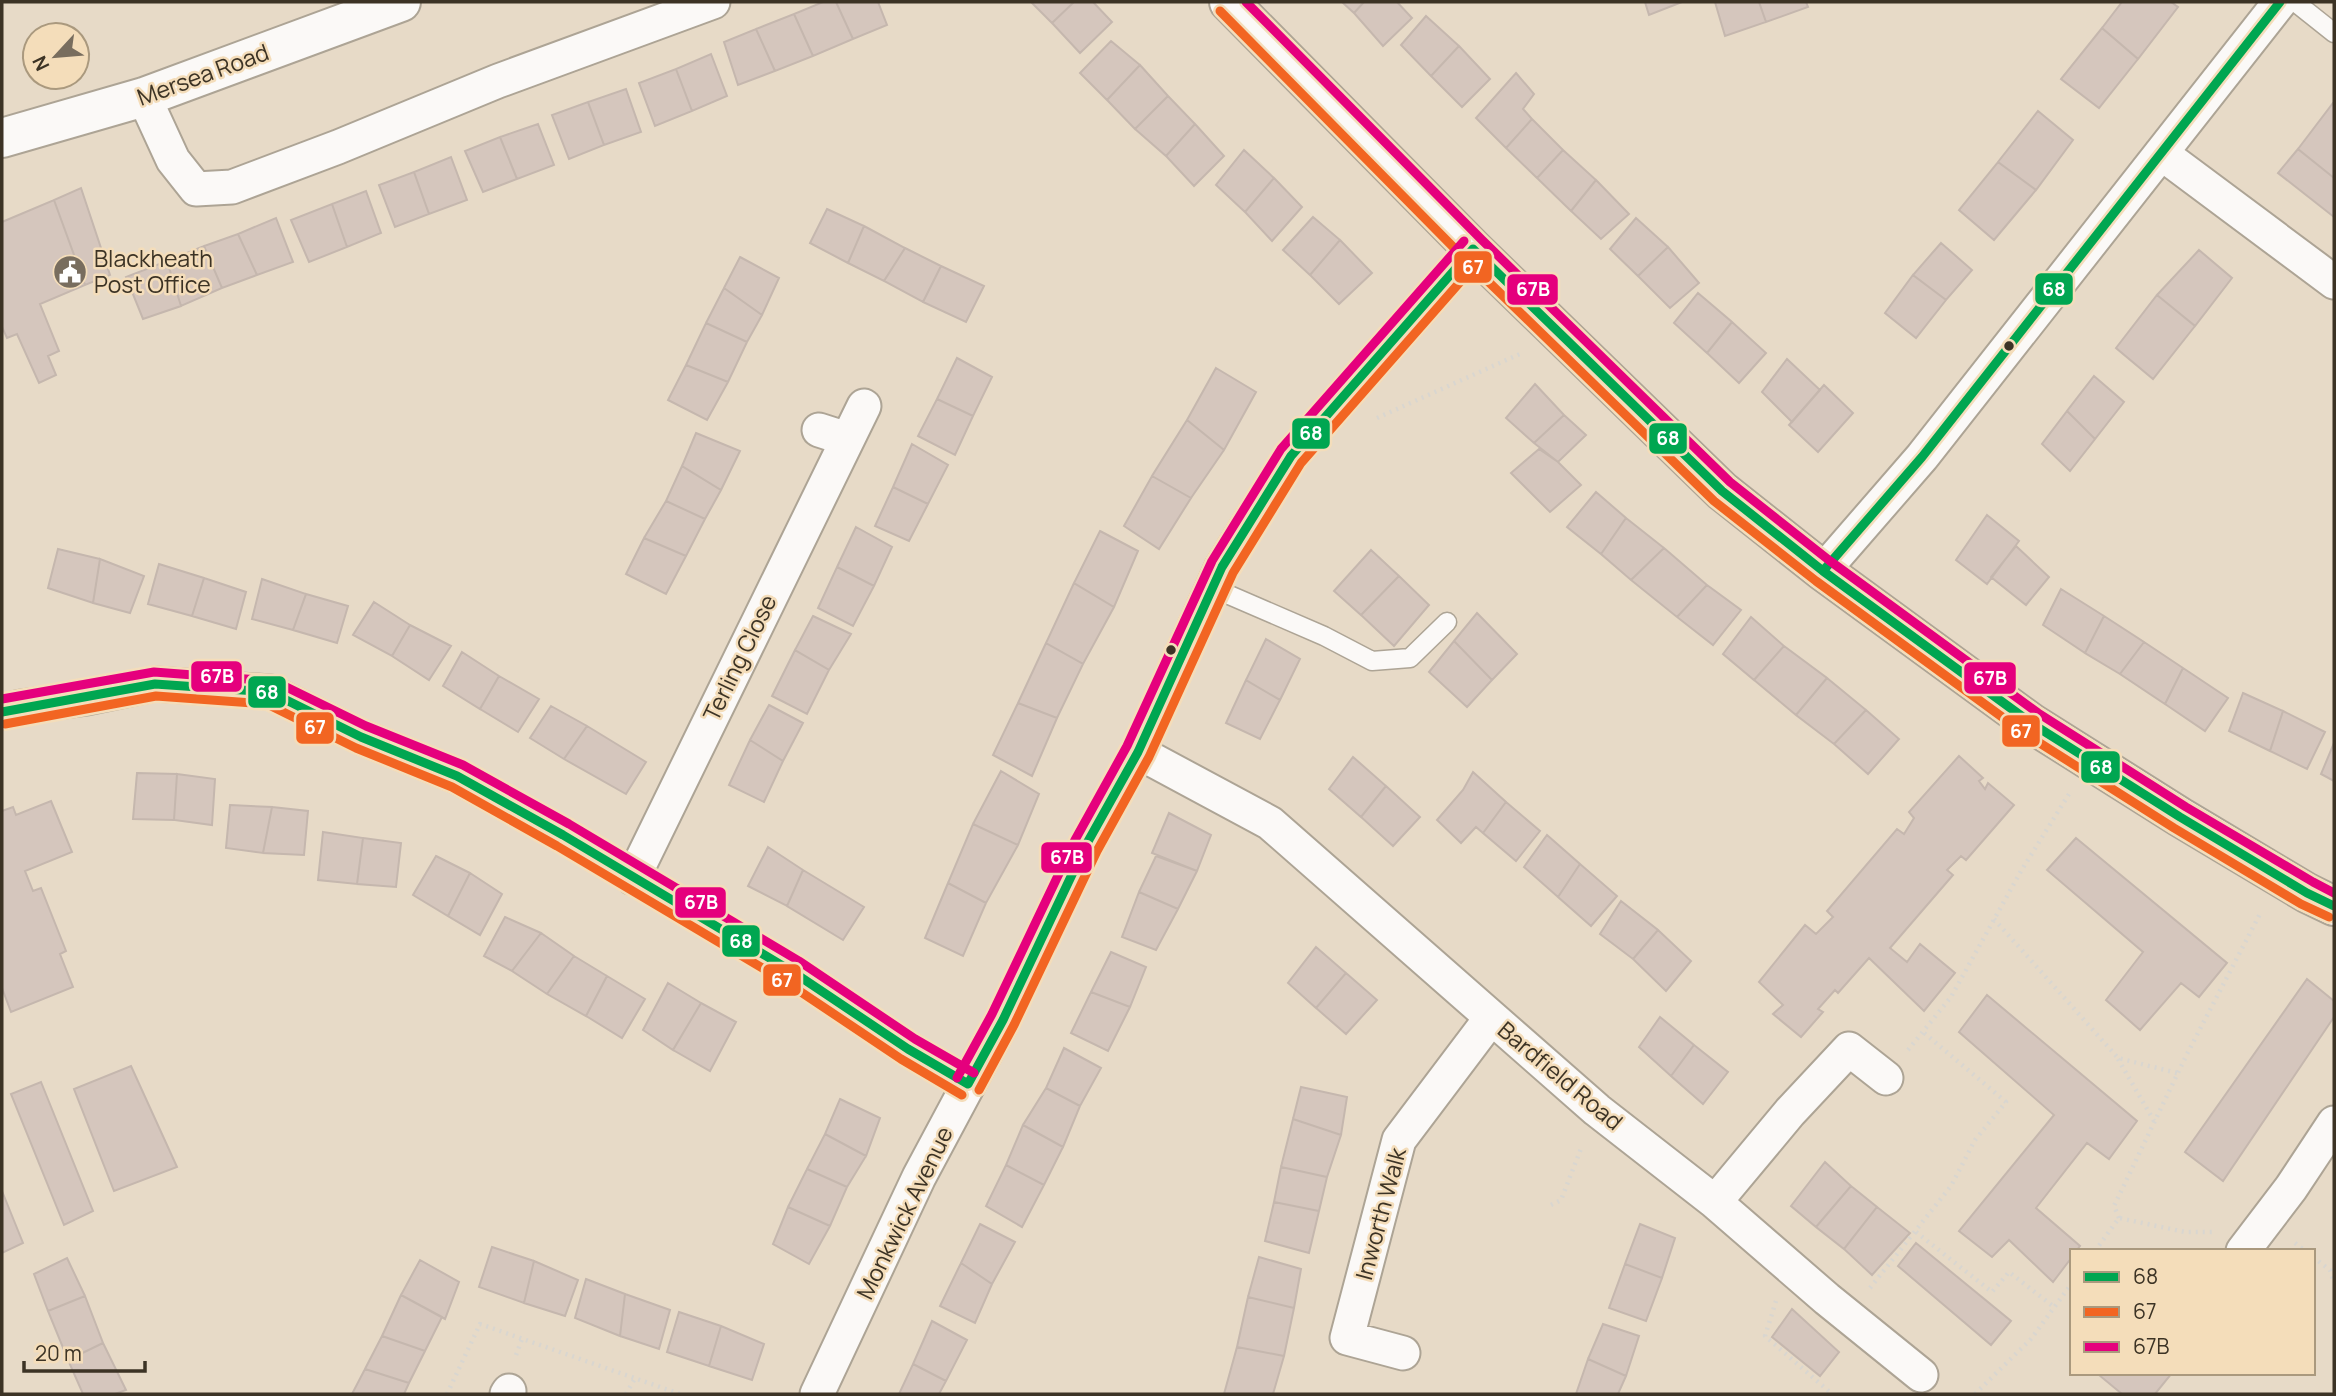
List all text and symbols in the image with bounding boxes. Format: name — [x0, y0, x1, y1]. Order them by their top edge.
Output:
north arrow — [21, 21, 91, 91]
street label: Mersea Road — [132, 35, 273, 113]
text: N — [26, 52, 55, 75]
place label: Blackheath Post Office — [94, 242, 213, 300]
line badge: 67 — [1453, 250, 1493, 284]
public building icon: Blackheath Post Office — [51, 253, 89, 291]
text: 67 — [1462, 254, 1484, 280]
line badge: 68 — [2034, 272, 2074, 306]
line badge: 67B — [1506, 273, 1559, 306]
text: 67B — [1516, 276, 1550, 302]
text: 68 — [2042, 276, 2066, 302]
unlabelled marker — [2002, 339, 2016, 353]
line badge: 68 — [1291, 417, 1331, 450]
text: 68 — [1299, 420, 1323, 446]
line badge: 68 — [1648, 422, 1688, 455]
text: 68 — [1656, 425, 1680, 451]
street label: Terling Close — [695, 589, 784, 726]
unlabelled marker — [1164, 643, 1178, 657]
line badge: 67B — [190, 660, 243, 693]
line badge: 67B — [1963, 661, 2017, 695]
text: 67B — [200, 663, 234, 689]
text: 67B — [1973, 665, 2007, 691]
line badge: 68 — [247, 675, 287, 709]
text: 68 — [255, 679, 279, 705]
line badge: 67 — [295, 711, 335, 745]
text: 67 — [304, 714, 326, 740]
line badge: 67 — [2001, 714, 2041, 748]
text: 67 — [2010, 718, 2032, 744]
line badge: 68 — [2080, 750, 2121, 784]
text: 68 — [2089, 754, 2113, 780]
line badge: 67B — [1040, 841, 1093, 874]
text: 67B — [1050, 844, 1084, 870]
line badge: 67B — [674, 886, 727, 919]
text: 67B — [684, 889, 718, 915]
line badge: 68 — [721, 924, 761, 958]
text: 68 — [729, 928, 753, 954]
line badge: 67 — [762, 963, 802, 997]
text: 67 — [771, 967, 793, 993]
street label: Bardfield Road — [1491, 1013, 1630, 1137]
street label: Monkwick Avenue — [848, 1121, 960, 1304]
street label: Inworth Walk — [1347, 1144, 1413, 1283]
legend — [2070, 1249, 2315, 1375]
text: 68 — [2133, 1262, 2158, 1290]
text: 67 — [2133, 1297, 2157, 1325]
scale bar — [24, 1330, 145, 1374]
text: 67B — [2133, 1332, 2170, 1360]
text: 20 m — [35, 1339, 82, 1367]

